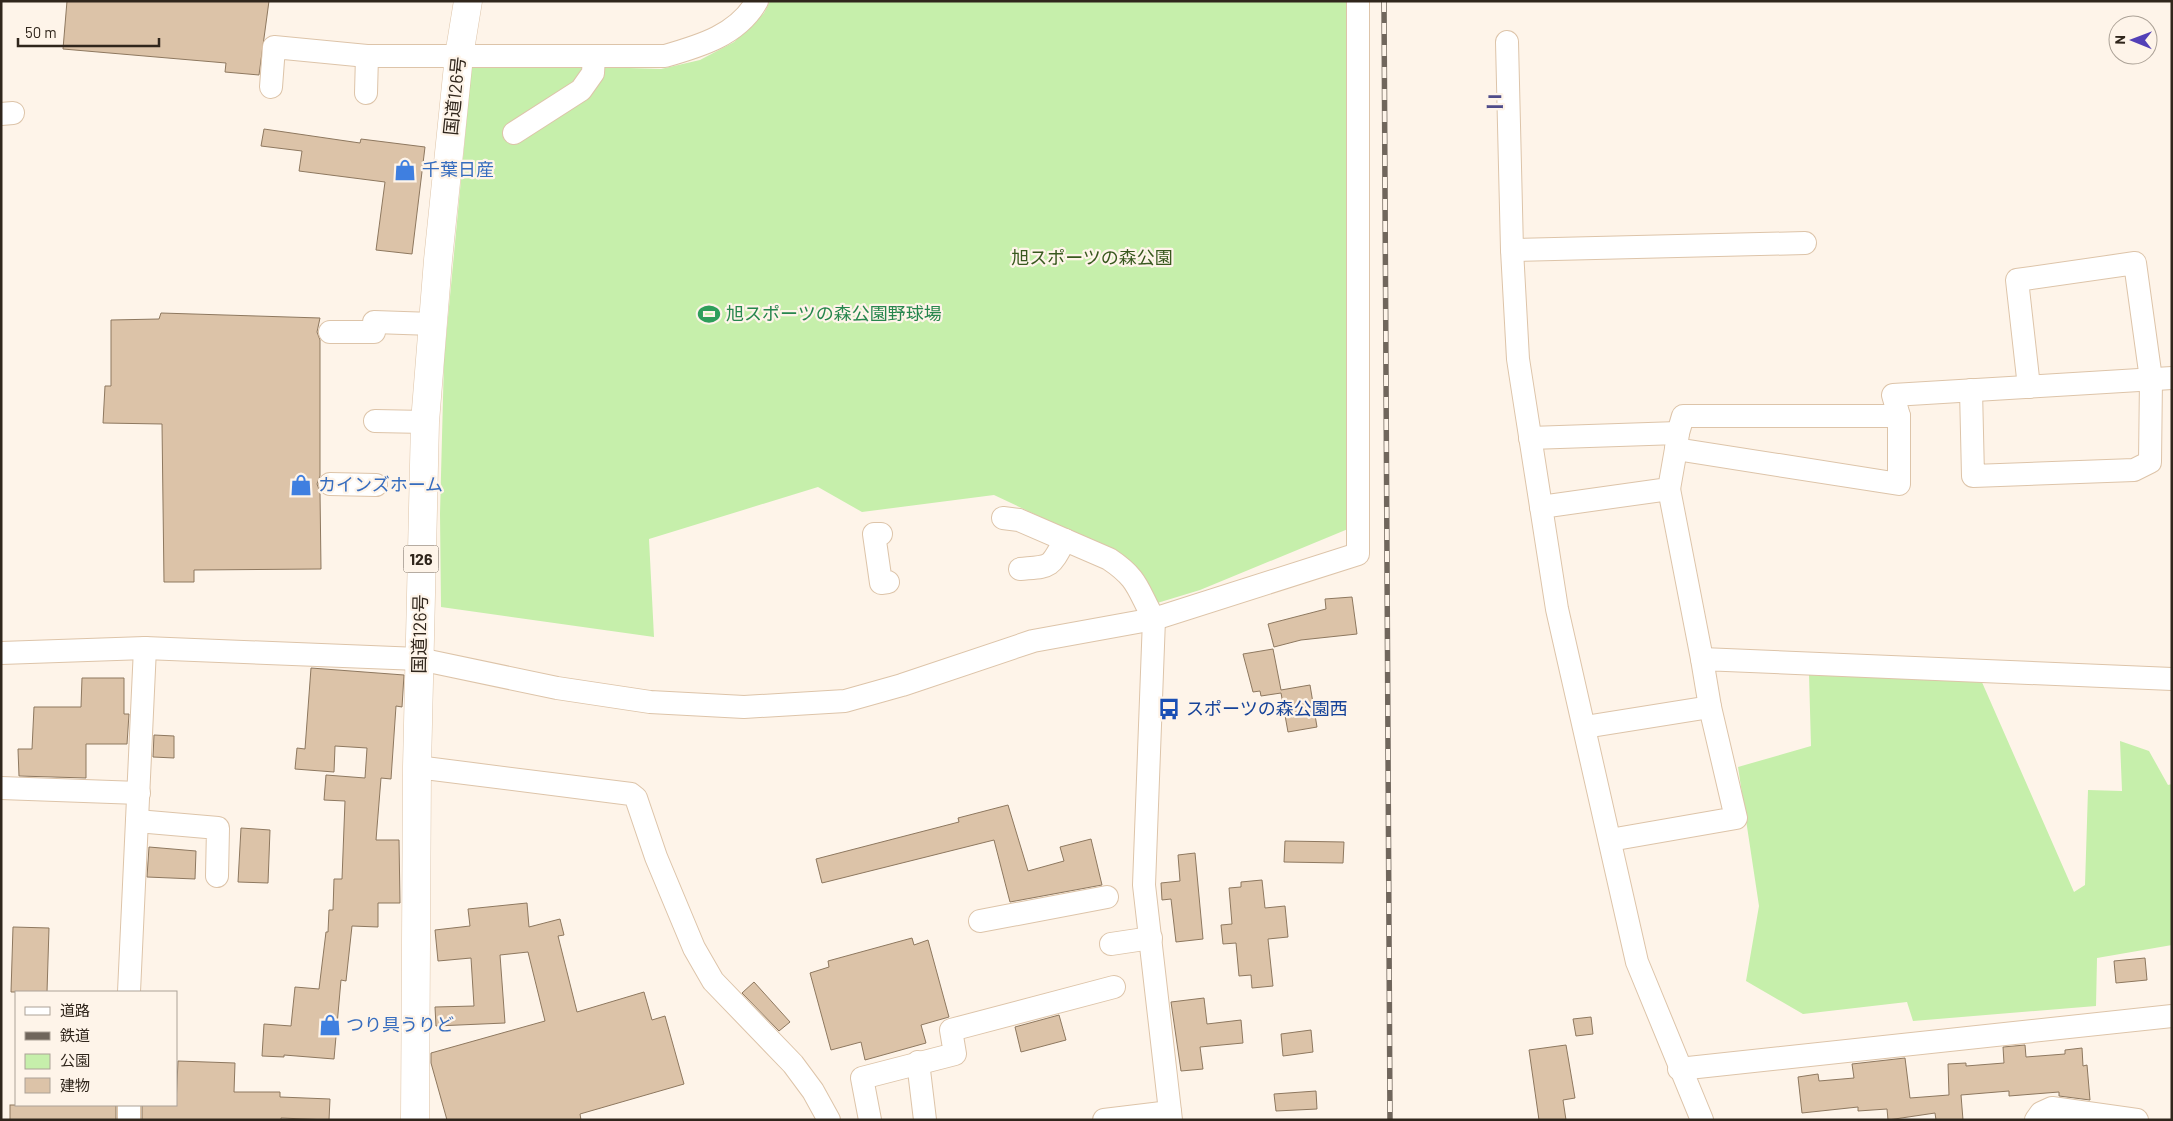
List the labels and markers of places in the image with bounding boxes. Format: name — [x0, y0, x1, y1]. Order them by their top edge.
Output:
shop icon: 千葉日産 — [392, 157, 418, 183]
place label: 千葉日産 — [422, 158, 494, 180]
sports icon: 旭スポーツの森公園野球場 — [696, 301, 722, 327]
place label: 旭スポーツの森公園野球場 — [726, 302, 942, 324]
shop icon: カインズホーム — [288, 472, 314, 498]
place label: カインズホーム — [318, 473, 443, 495]
bus stop icon: スポーツの森公園西 — [1156, 696, 1182, 722]
place label: スポーツの森公園西 — [1186, 697, 1348, 719]
shop icon: つり具うりど — [317, 1012, 343, 1038]
place label: つり具うりど — [346, 1013, 454, 1035]

